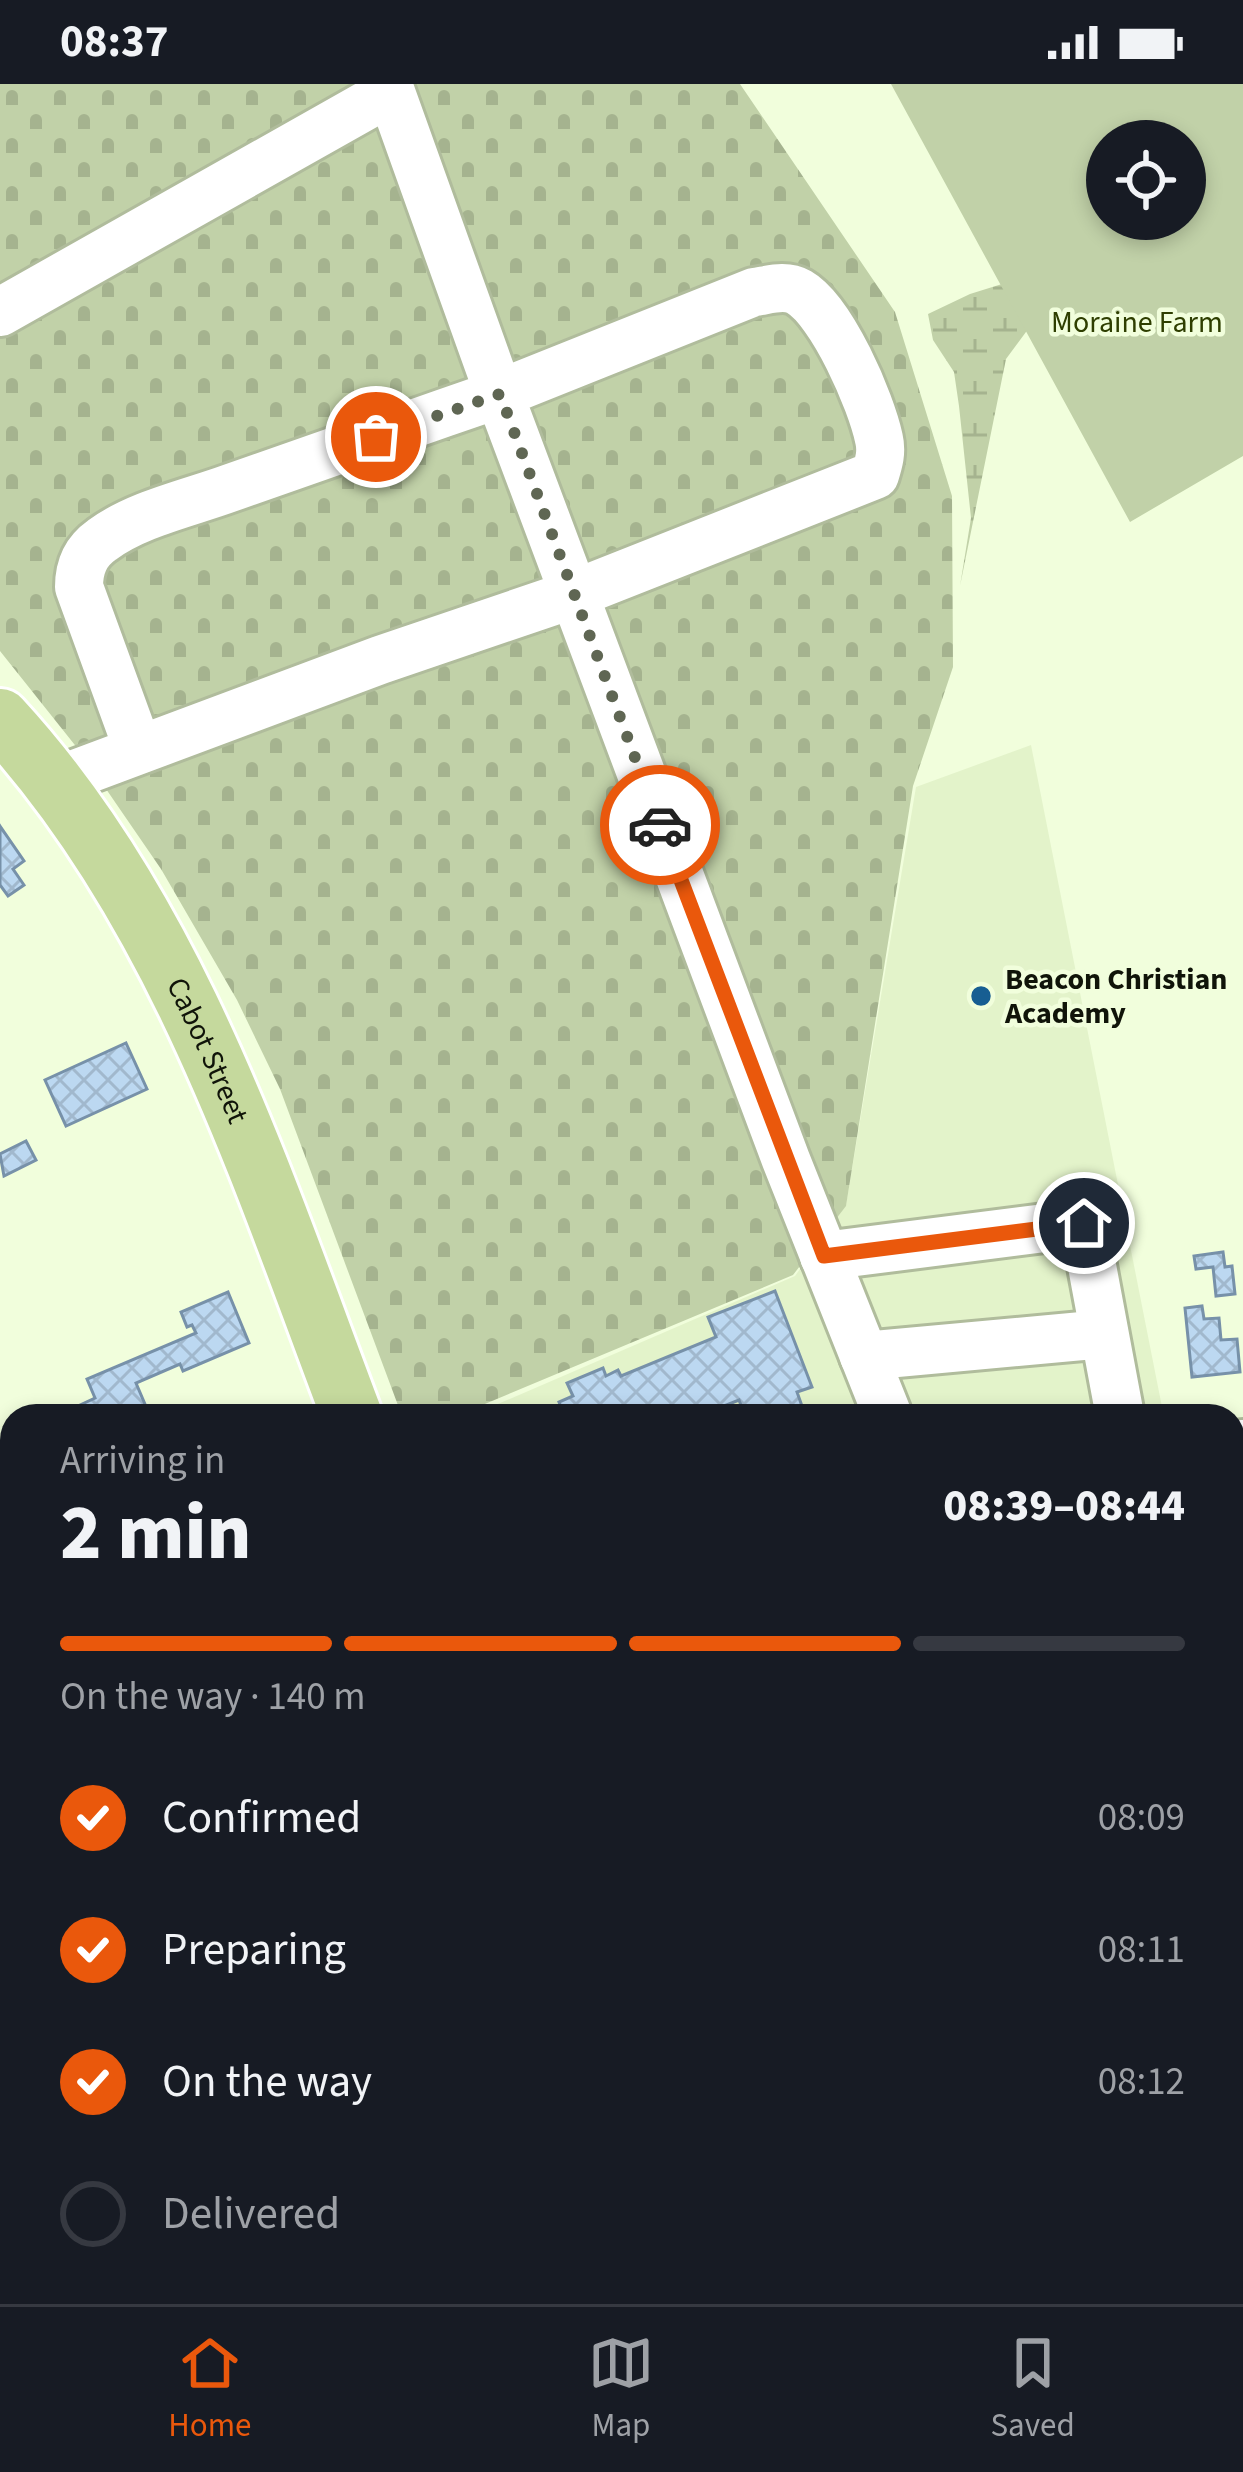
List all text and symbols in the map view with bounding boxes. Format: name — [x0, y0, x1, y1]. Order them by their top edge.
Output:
text: 08:37 — [60, 10, 169, 74]
map controls — [1086, 120, 1206, 240]
button: locate — [1086, 120, 1206, 240]
park label: Moraine Farm — [1051, 301, 1223, 344]
pin — [325, 386, 427, 488]
icon: bag — [343, 404, 409, 470]
courier — [600, 765, 720, 885]
icon: car — [627, 792, 693, 858]
place label: Beacon Christian Academy — [1004, 958, 1227, 1035]
street label: Cabot Street — [156, 970, 259, 1130]
marker: Beacon Christian Academy — [968, 983, 994, 1009]
pin — [1033, 1172, 1135, 1274]
icon: home — [1051, 1190, 1117, 1256]
text: Arriving in — [60, 1433, 225, 1489]
text: 08:39–08:44 — [943, 1474, 1185, 1538]
text: 2 min — [60, 1478, 252, 1589]
text: On the way · 140 m — [60, 1669, 366, 1725]
icon: check — [60, 1785, 126, 1851]
text: Confirmed — [162, 1786, 361, 1850]
text: 08:09 — [1098, 1790, 1185, 1846]
icon: check — [60, 1917, 126, 1983]
text: Preparing — [162, 1918, 346, 1982]
text: 08:11 — [1098, 1922, 1185, 1978]
icon: check — [60, 2049, 126, 2115]
text: On the way — [162, 2050, 372, 2114]
text: 08:12 — [1098, 2054, 1185, 2110]
text: Delivered — [162, 2182, 340, 2246]
tab: Home — [168, 2330, 251, 2449]
tab: Map — [588, 2330, 654, 2449]
tab: Saved — [990, 2330, 1075, 2449]

